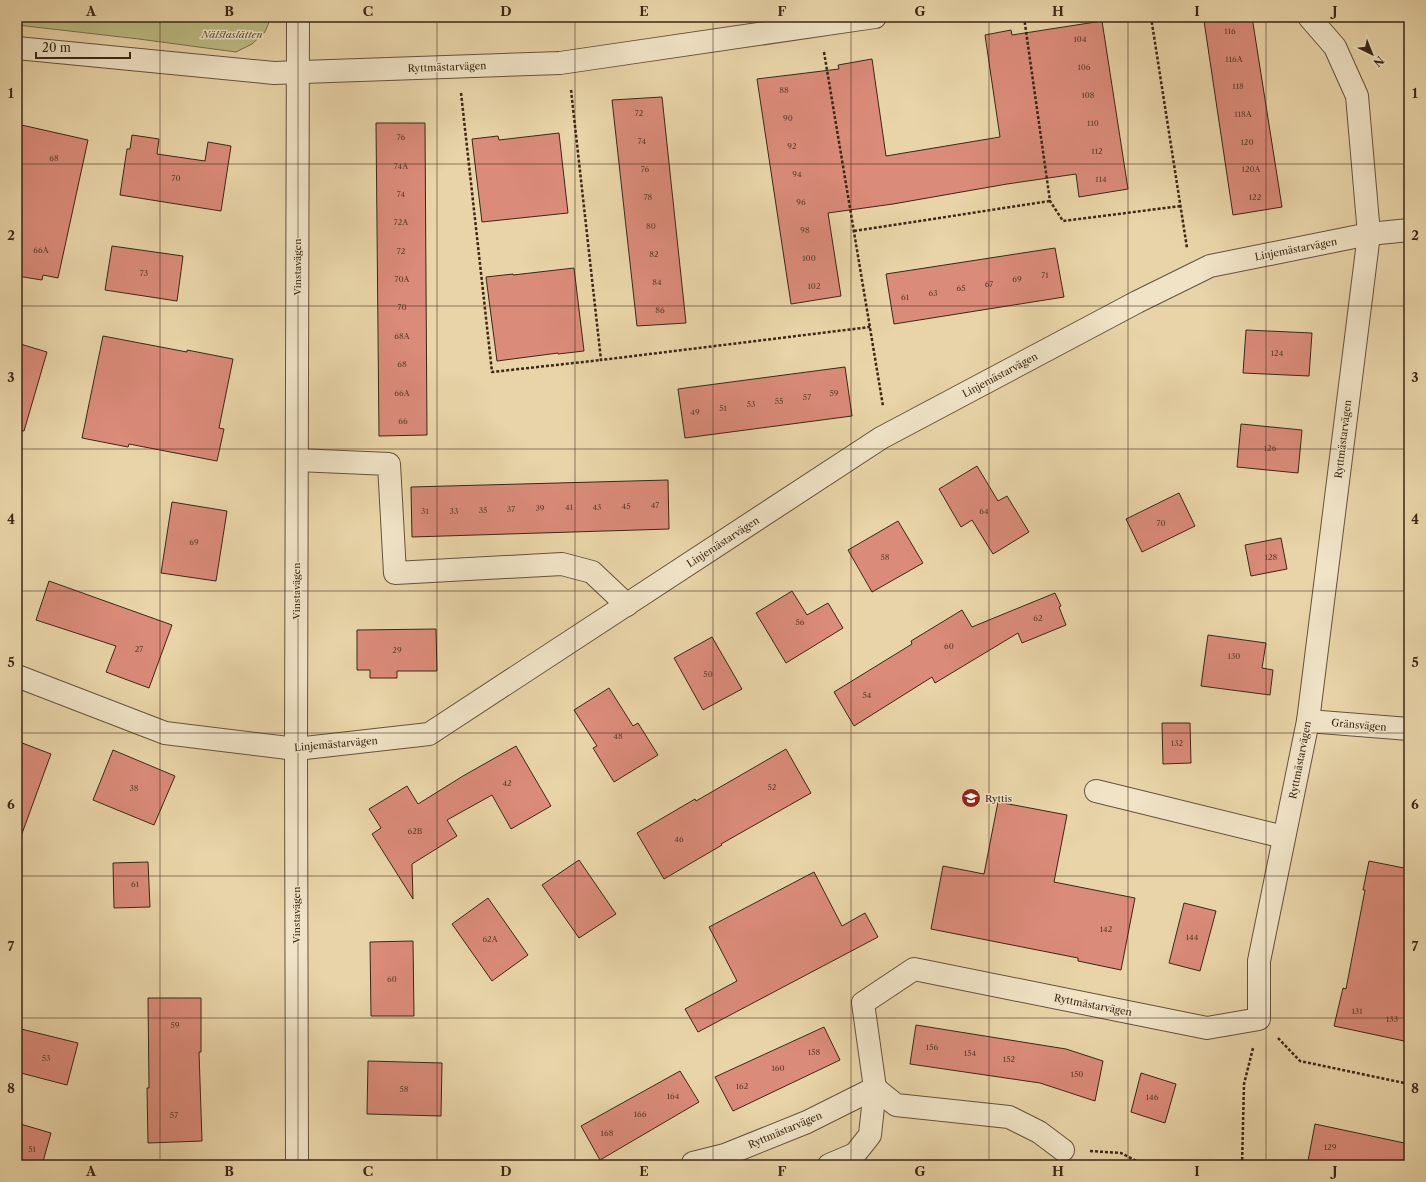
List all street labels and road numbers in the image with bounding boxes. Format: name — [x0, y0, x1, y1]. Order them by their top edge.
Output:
street label: Ryttmästarvägen — [407, 59, 487, 75]
street label: Linjemästarvägen — [1254, 234, 1339, 263]
street label: Vinstavägen — [291, 238, 304, 296]
street label: Linjemästarvägen — [960, 349, 1041, 400]
street label: Ryttmästarvägen — [1332, 398, 1354, 479]
street label: Linjemästarvägen — [684, 513, 762, 570]
street label: Vinstavägen — [290, 562, 303, 620]
street label: Gränsvägen — [1331, 716, 1388, 734]
street label: Ryttmästarvägen — [1286, 719, 1314, 800]
street label: Linjemästarvägen — [294, 734, 379, 754]
street label: Vinstavägen — [290, 886, 303, 944]
street label: Ryttmästarvägen — [1053, 991, 1134, 1019]
street label: Ryttmästarvägen — [746, 1108, 825, 1151]

